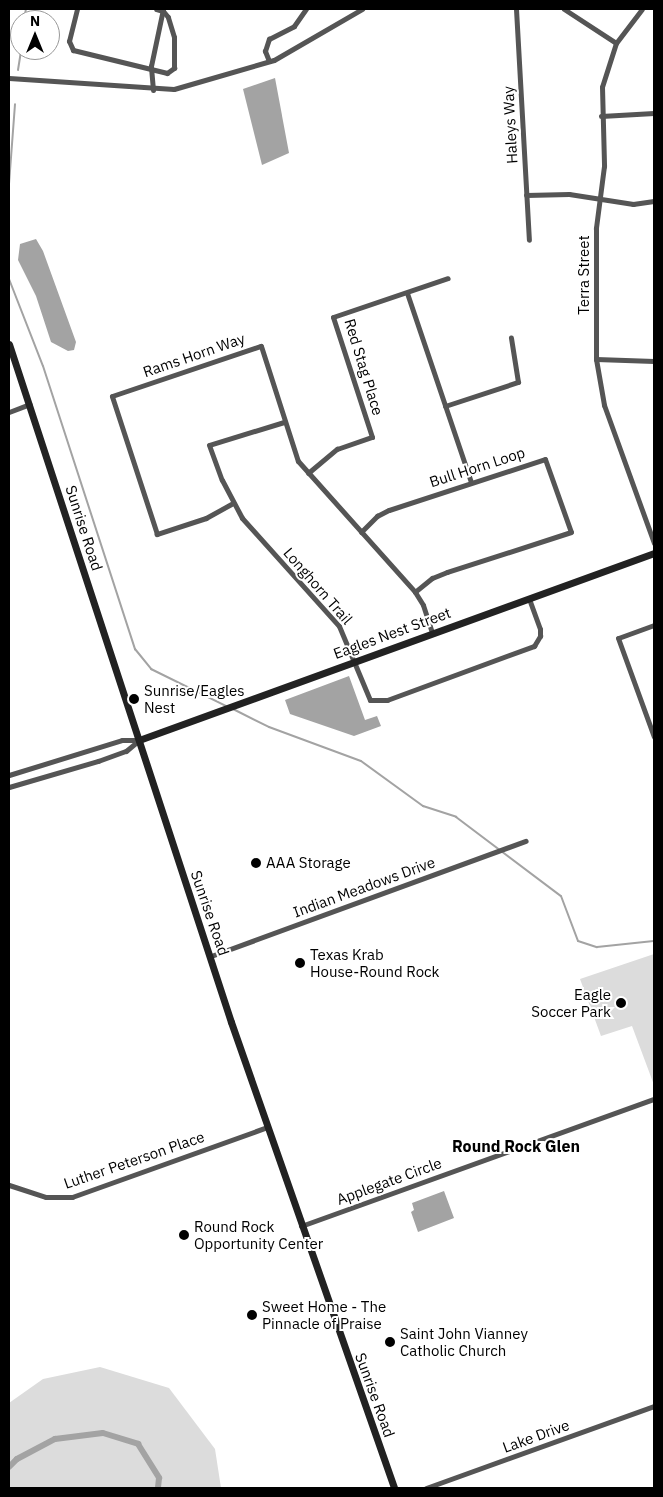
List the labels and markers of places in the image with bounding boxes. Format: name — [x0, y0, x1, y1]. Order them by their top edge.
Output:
place label: Sunrise/Eagles Nest — [144, 681, 245, 716]
marker: Sunrise/Eagles Nest — [128, 693, 140, 705]
place label: AAA Storage — [266, 854, 351, 872]
marker: AAA Storage — [250, 857, 262, 869]
place label: Texas Krab House-Round Rock — [310, 945, 439, 980]
marker: Texas Krab House-Round Rock — [294, 957, 306, 969]
place label: Eagle Soccer Park — [531, 985, 611, 1020]
marker: Eagle Soccer Park — [615, 997, 627, 1009]
place label: Round Rock Opportunity Center — [194, 1217, 323, 1252]
marker: Round Rock Opportunity Center — [178, 1229, 190, 1241]
place label: Sweet Home - The Pinnacle of Praise — [262, 1297, 386, 1332]
marker: Sweet Home - The Pinnacle of Praise — [246, 1309, 258, 1321]
place label: Saint John Vianney Catholic Church — [400, 1324, 528, 1359]
marker: Saint John Vianney Catholic Church — [384, 1336, 396, 1348]

